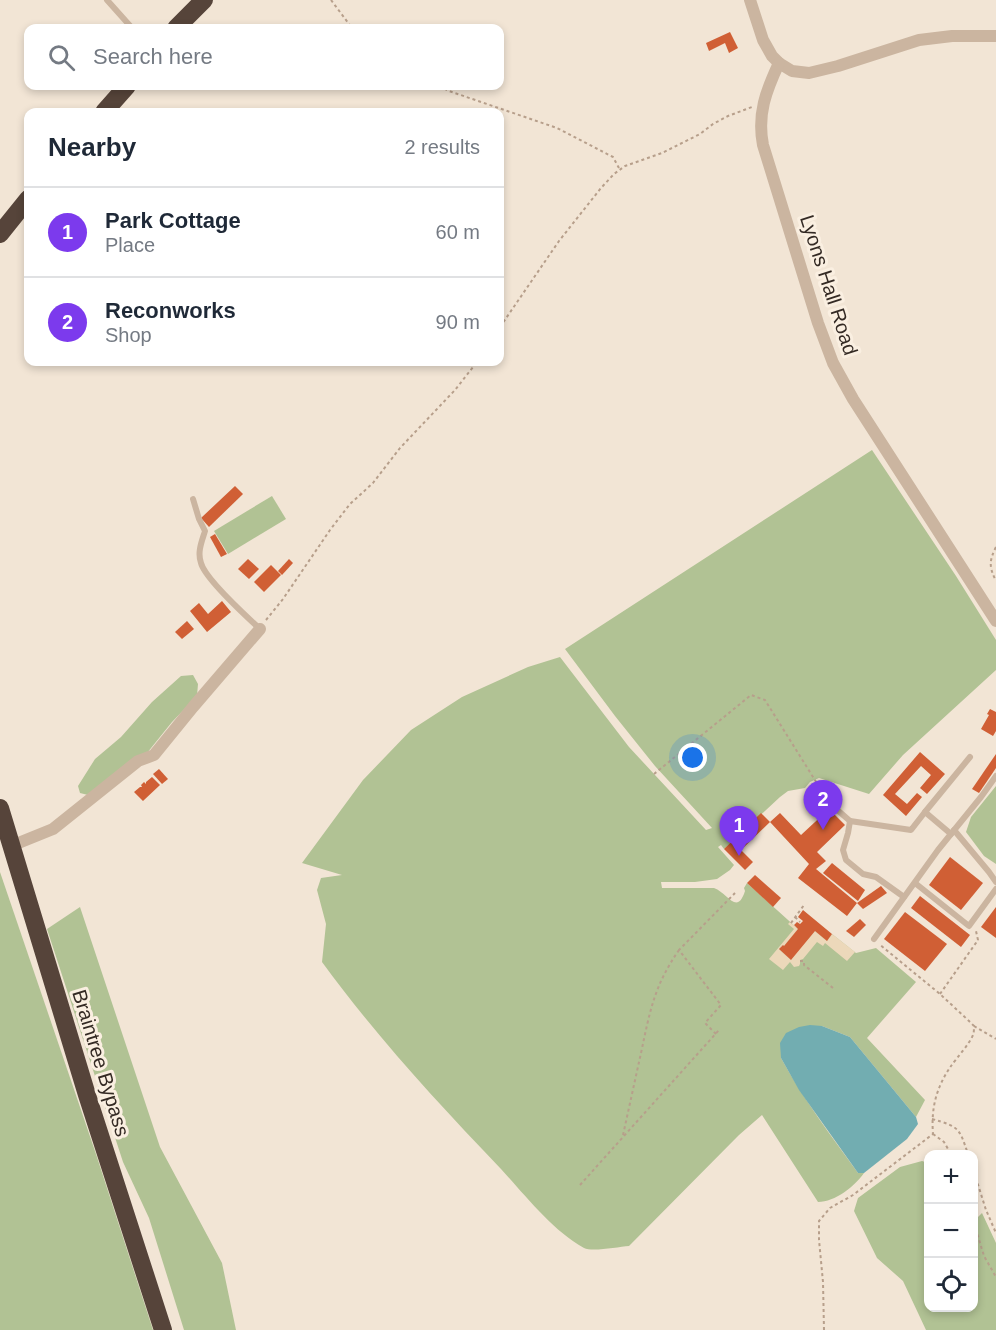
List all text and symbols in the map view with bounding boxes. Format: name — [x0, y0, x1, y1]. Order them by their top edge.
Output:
search box — [24, 24, 504, 90]
icon: search — [45, 41, 78, 74]
text: Search here — [93, 44, 213, 69]
text: Nearby — [48, 132, 136, 162]
text: 2 results — [404, 136, 480, 158]
text: Park Cottage — [105, 208, 241, 233]
street label: Lyons Hall Road — [796, 212, 862, 358]
text: 1 — [62, 221, 73, 243]
text: 60 m — [436, 221, 480, 243]
text: Place — [105, 234, 155, 256]
text: Reconworks — [105, 298, 236, 323]
text: 2 — [62, 311, 73, 333]
text: 90 m — [436, 311, 480, 333]
text: Shop — [105, 324, 152, 346]
your location — [678, 743, 707, 772]
pin: 2 — [804, 780, 842, 830]
pin: 1 — [720, 806, 758, 856]
street label: Braintree Bypass — [68, 987, 134, 1139]
map controls — [924, 1150, 978, 1312]
button: + — [924, 1150, 978, 1204]
button: − — [924, 1204, 978, 1258]
button: locate — [924, 1258, 978, 1312]

